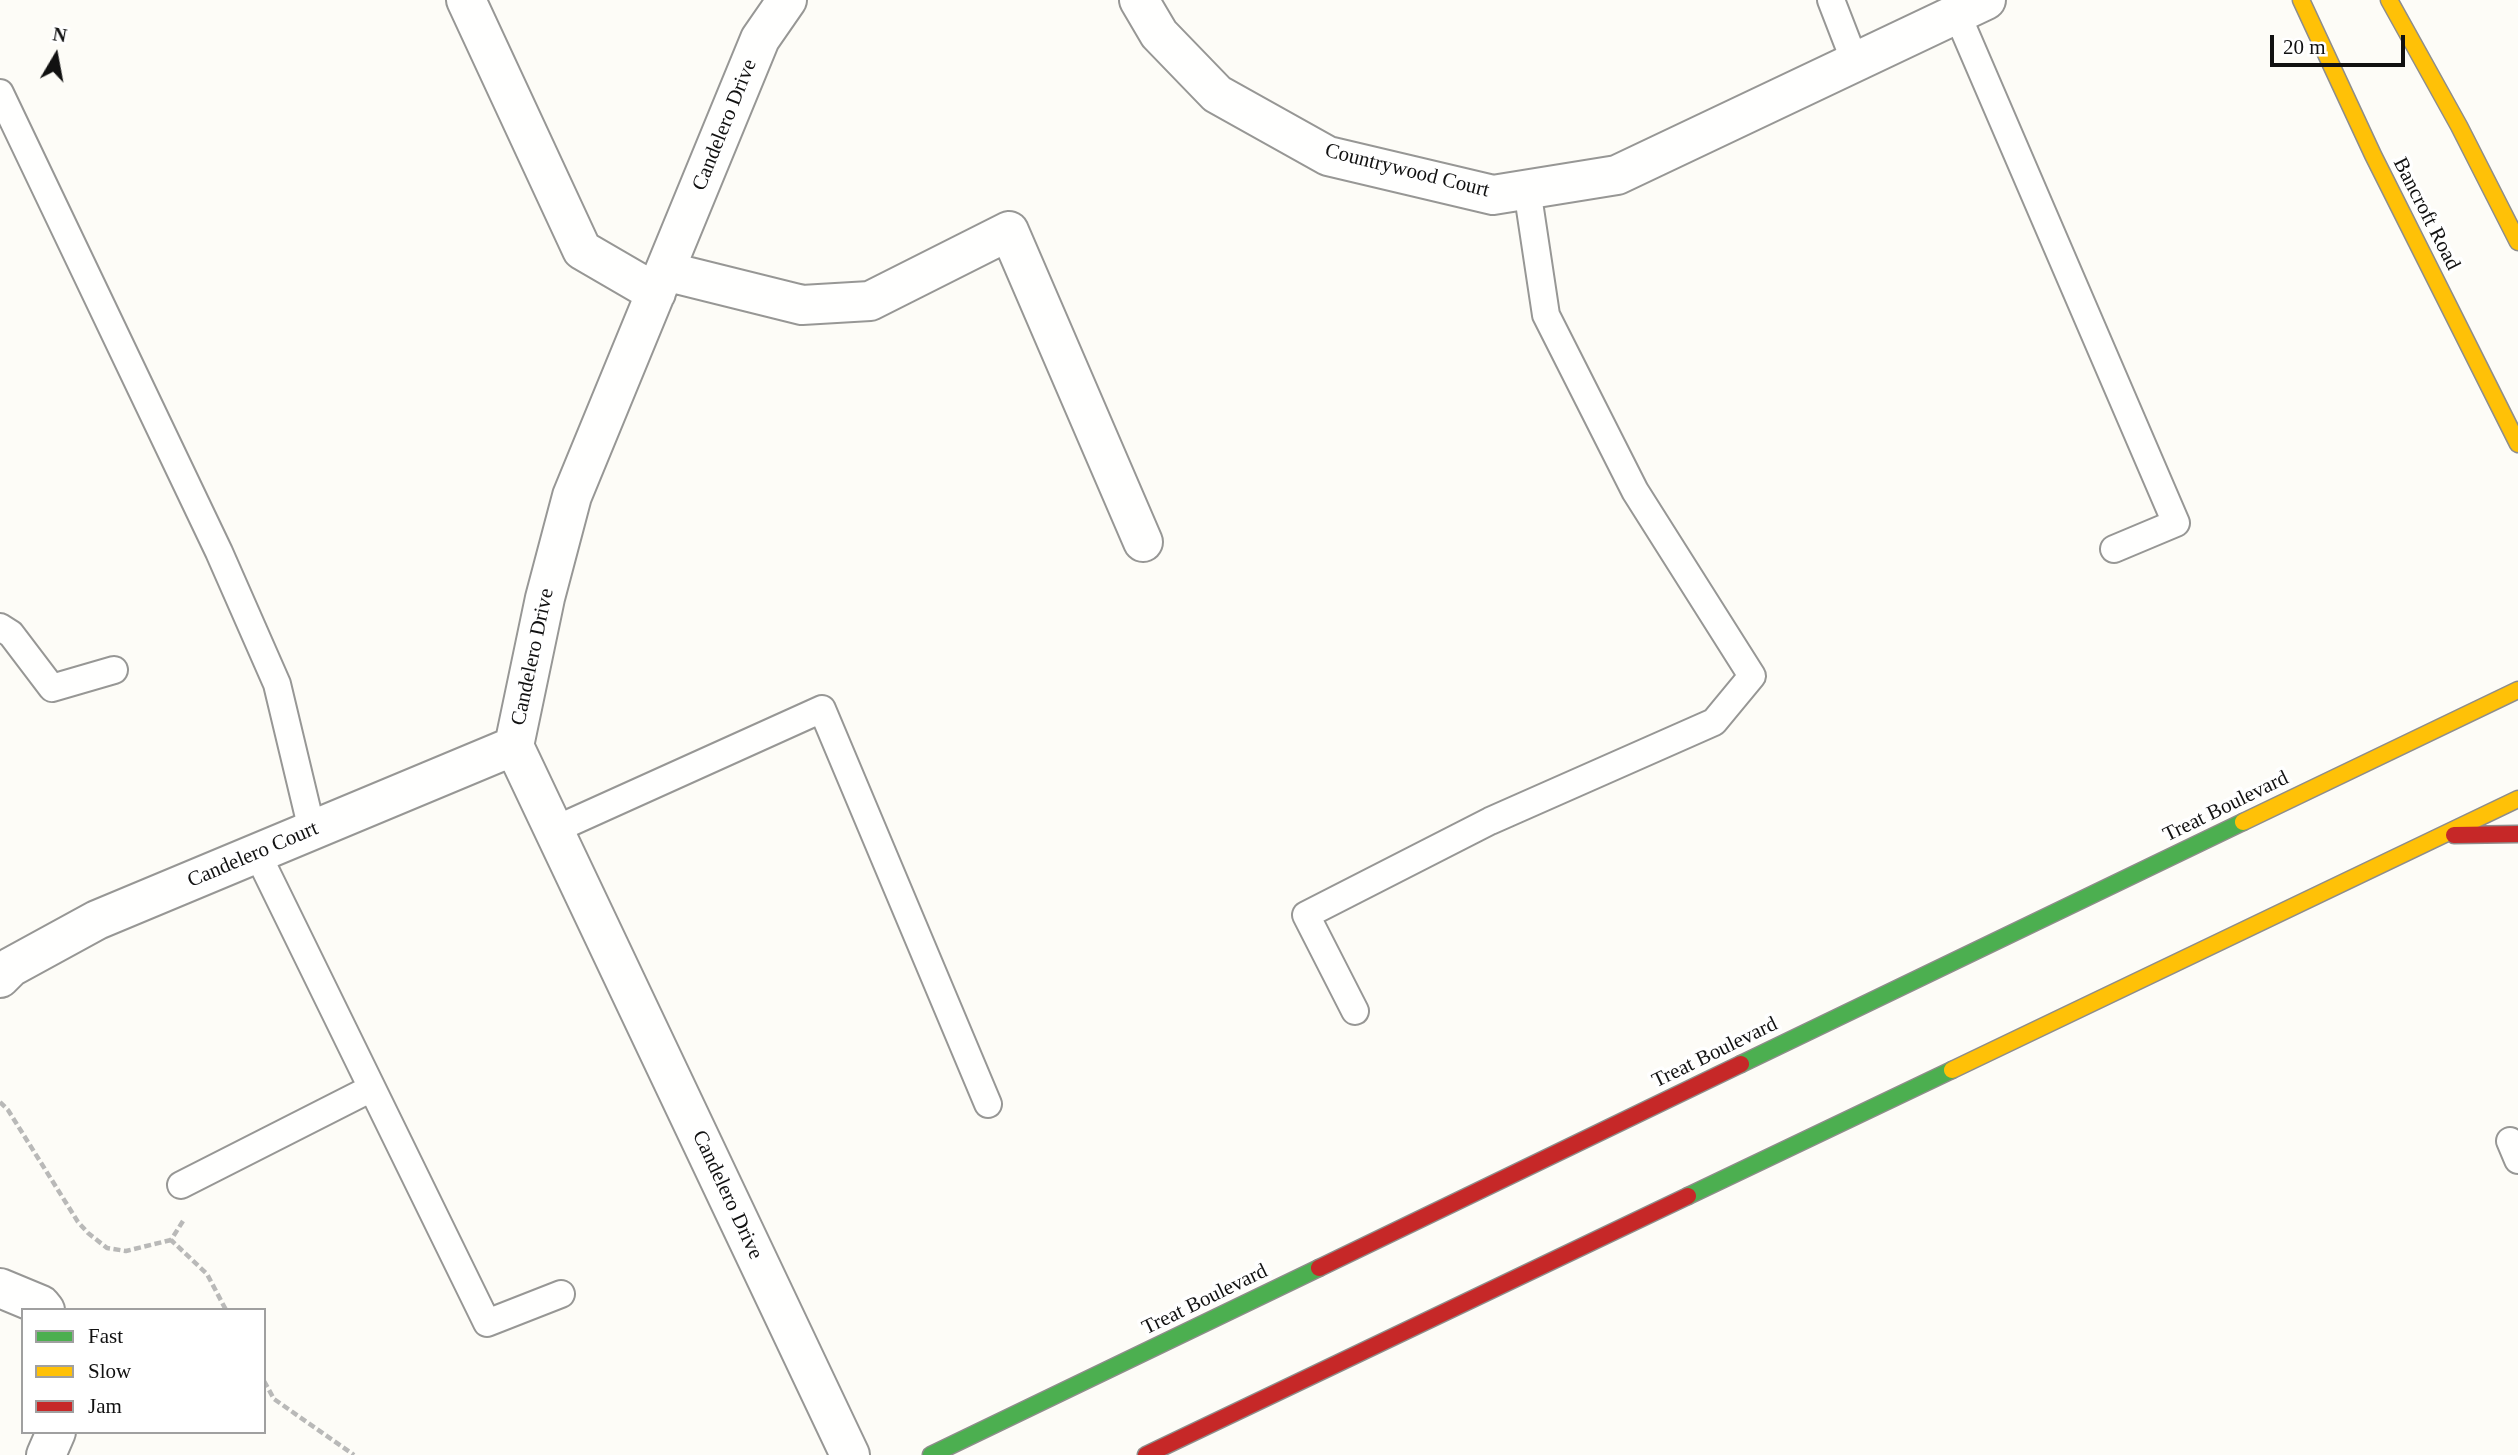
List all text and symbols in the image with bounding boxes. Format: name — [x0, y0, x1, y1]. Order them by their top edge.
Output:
north arrow — [21, 21, 91, 91]
scale bar — [2273, 21, 2408, 65]
text: N — [51, 23, 68, 46]
text: 20 m — [2283, 35, 2326, 59]
street label: Candelero Drive — [687, 56, 763, 194]
street label: Countrywood Court — [1322, 138, 1492, 204]
street label: Bancroft Road — [2387, 153, 2465, 275]
street label: Candelero Drive — [506, 586, 560, 728]
street label: Treat Boulevard — [2159, 766, 2293, 848]
street label: Candelero Court — [184, 816, 322, 894]
street label: Treat Boulevard — [1648, 1012, 1782, 1094]
street label: Candelero Drive — [686, 1127, 768, 1263]
street label: Treat Boulevard — [1138, 1259, 1272, 1341]
legend — [21, 1308, 266, 1434]
text: Fast — [88, 1324, 123, 1348]
text: Slow — [88, 1359, 131, 1383]
text: Jam — [88, 1394, 122, 1418]

